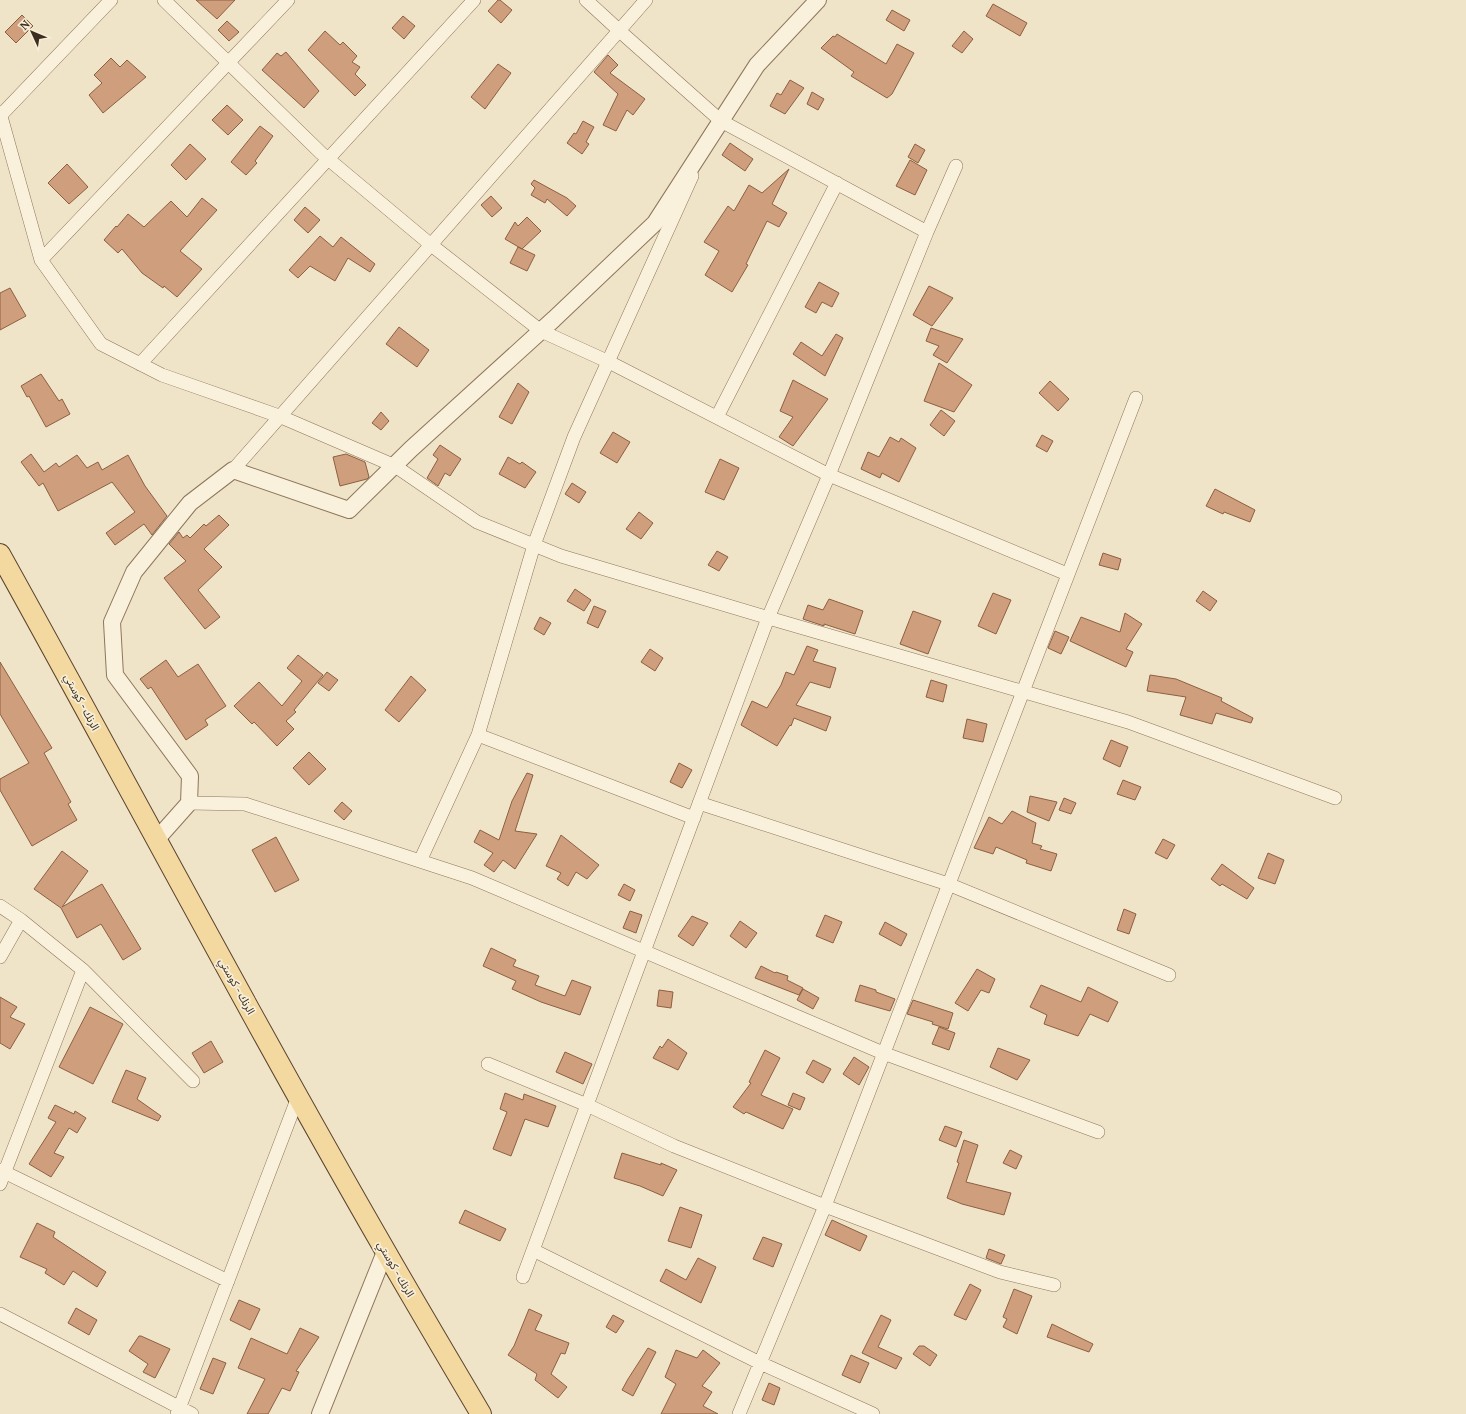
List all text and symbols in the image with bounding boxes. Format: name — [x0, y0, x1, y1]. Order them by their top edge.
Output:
north arrow — [12, 12, 52, 52]
text: N — [17, 17, 33, 33]
street label: الرنك - كوستي — [59, 671, 103, 734]
street label: الرنك - كوستي — [214, 955, 258, 1018]
street label: الرنك - كوستي — [372, 1239, 418, 1301]

